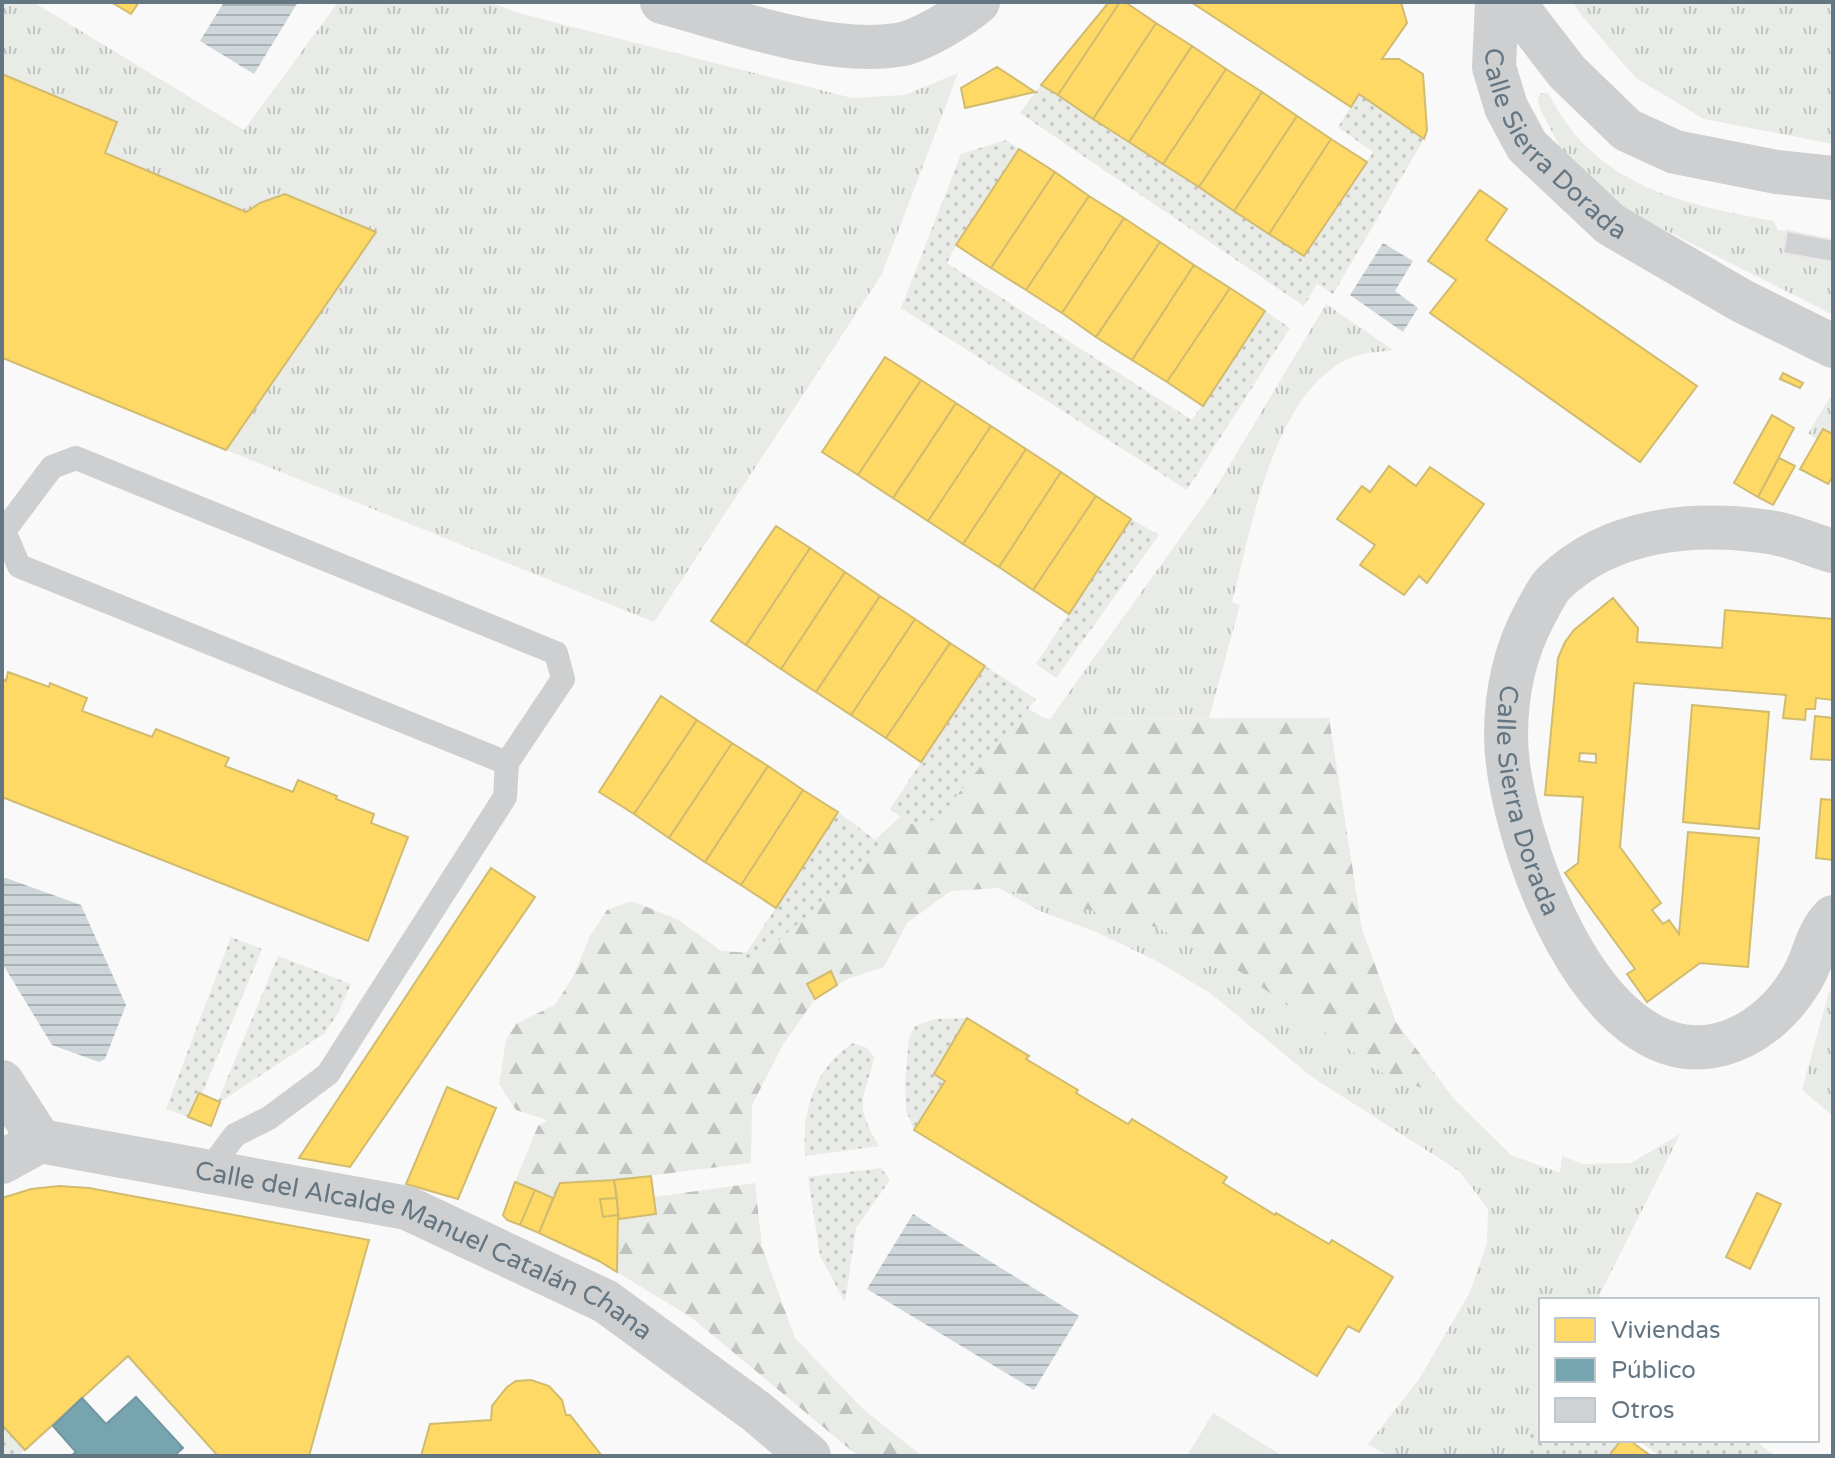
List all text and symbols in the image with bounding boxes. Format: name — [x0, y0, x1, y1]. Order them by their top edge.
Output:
street label: Calle Sierra Dorada — [1478, 47, 1632, 246]
street label: Calle Sierra Dorada — [1490, 683, 1567, 920]
street label: Calle del Alcalde Manuel Catalán Chana — [193, 1155, 659, 1347]
legend — [1539, 1298, 1819, 1442]
text: Viviendas — [1611, 1316, 1720, 1345]
text: Público — [1611, 1356, 1696, 1385]
text: Otros — [1611, 1396, 1675, 1425]

